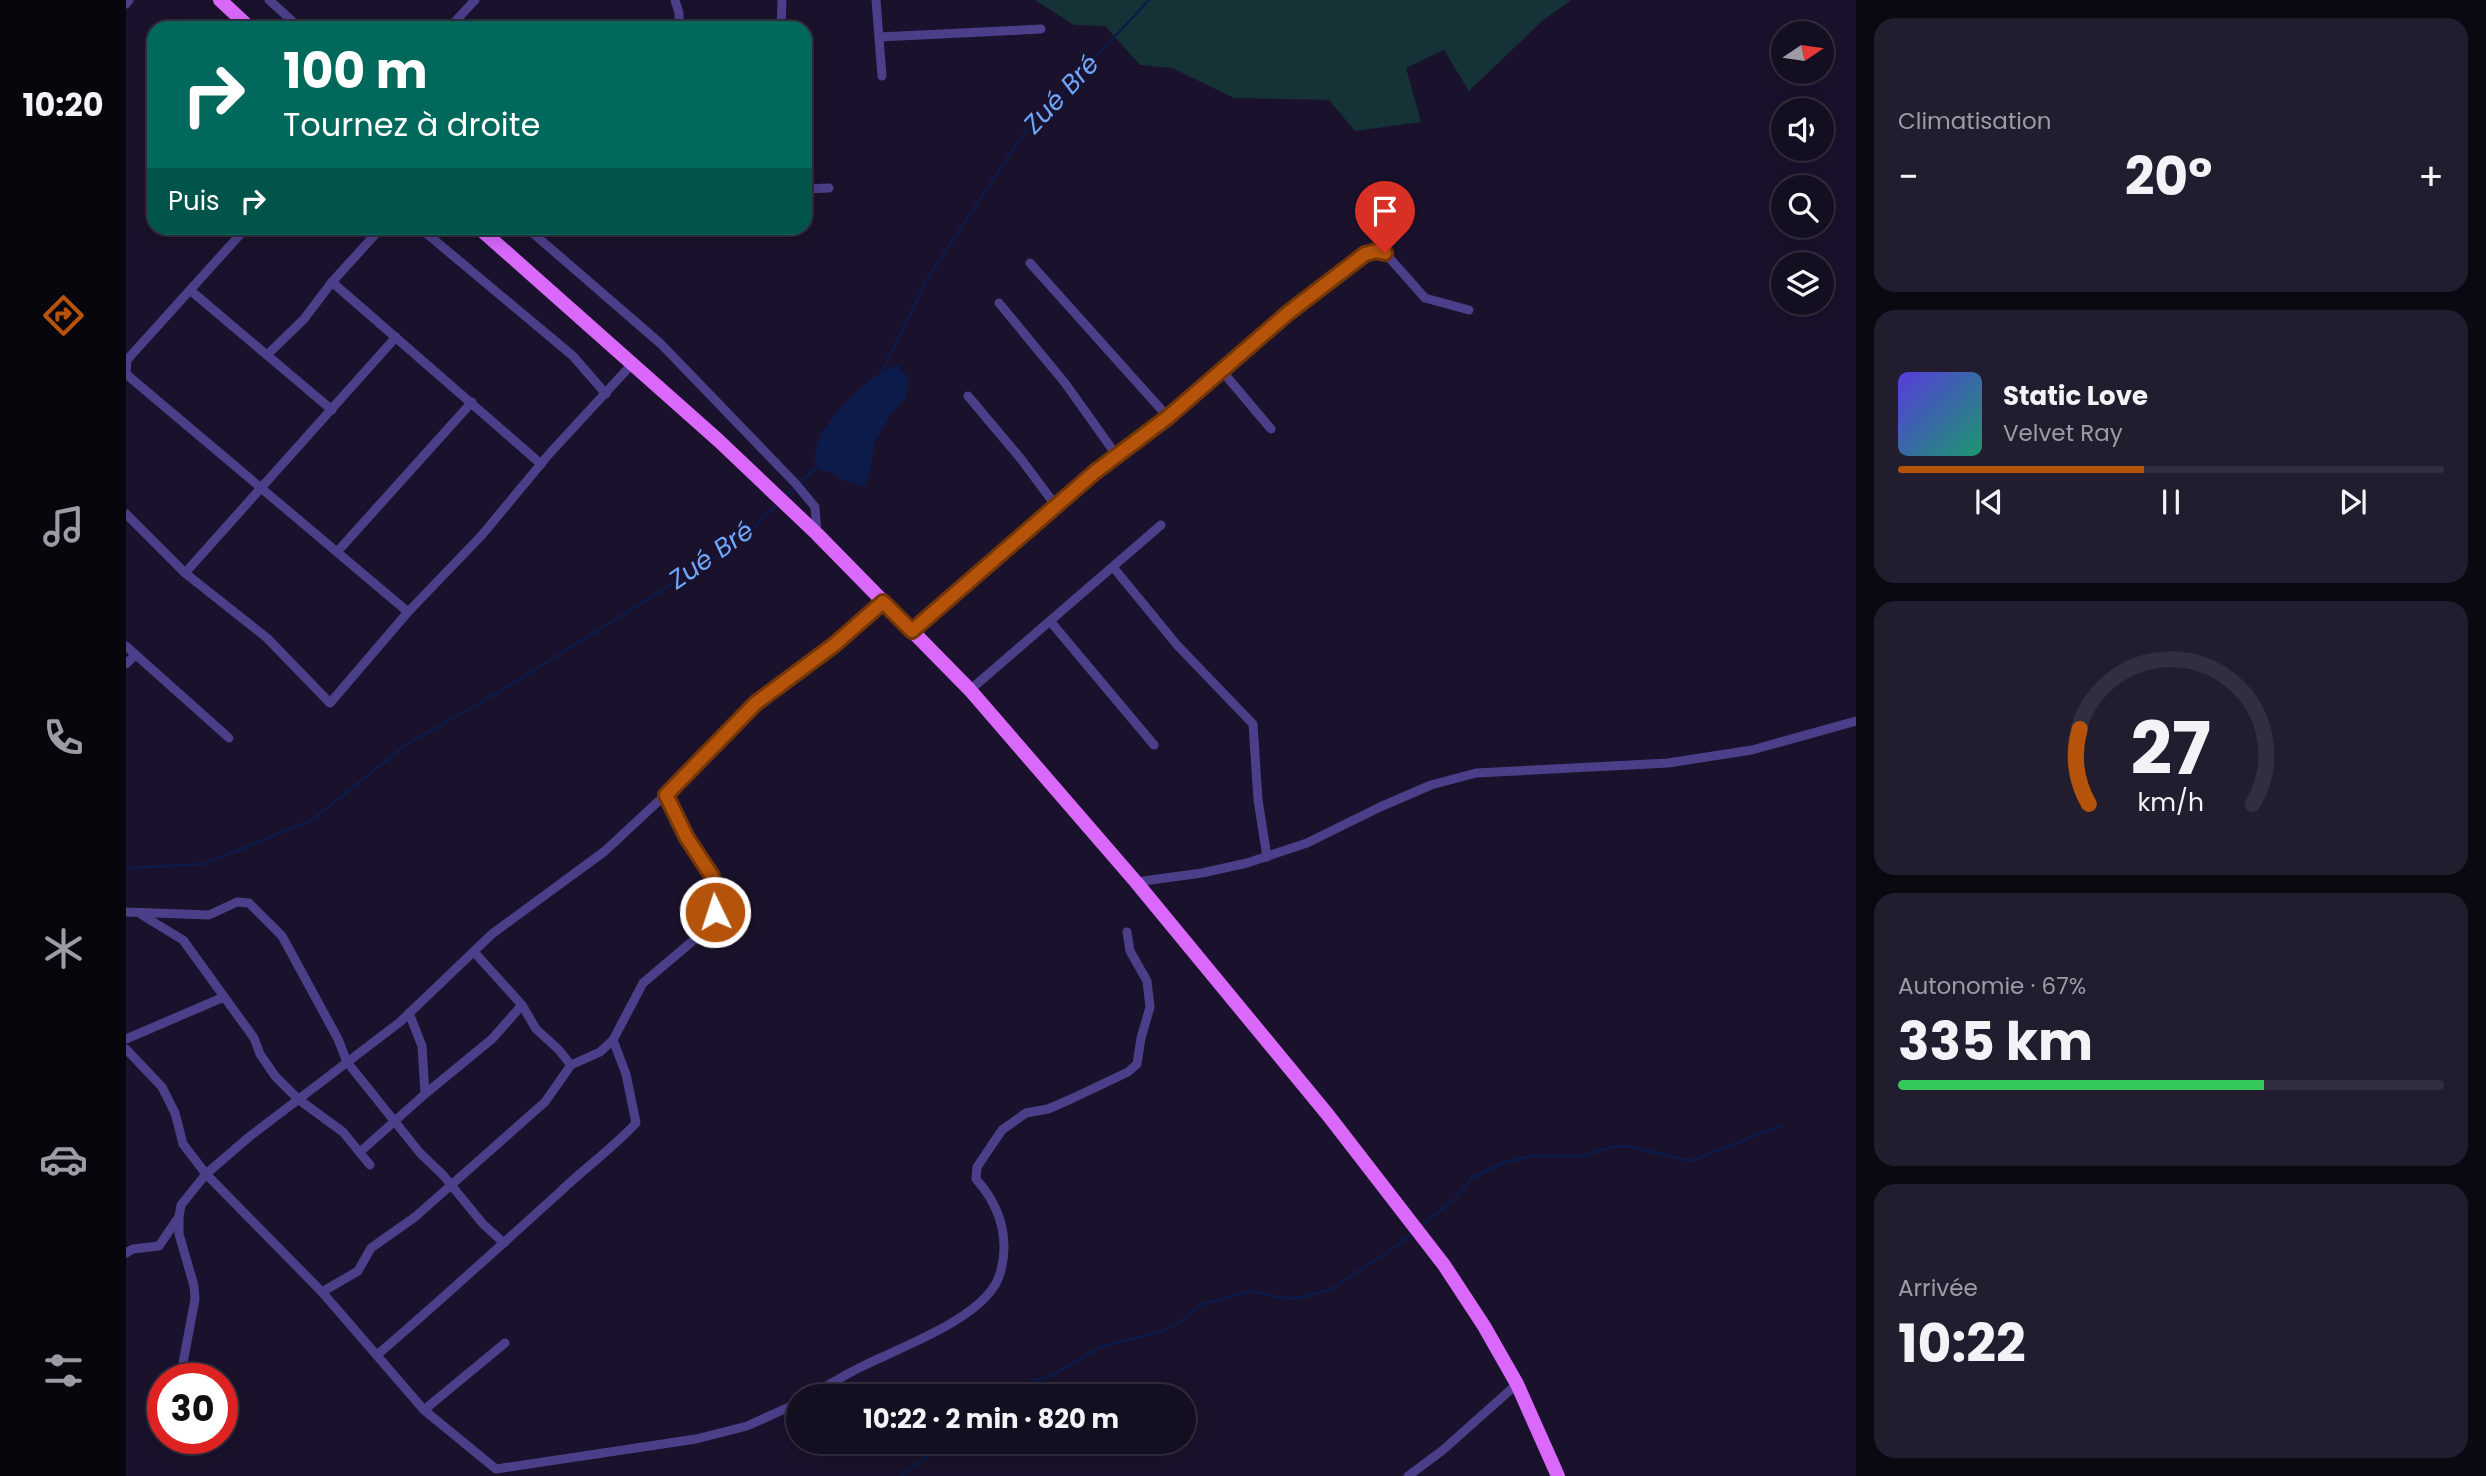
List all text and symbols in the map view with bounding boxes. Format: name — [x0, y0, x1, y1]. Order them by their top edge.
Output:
north arrow — [1771, 21, 1834, 84]
map controls — [1771, 21, 1834, 315]
text: 100 m — [283, 37, 428, 105]
water label: Zué Bré — [1014, 46, 1107, 142]
icon: right — [168, 49, 259, 140]
text: 10:20 — [22, 82, 104, 127]
button: sound — [1771, 98, 1834, 161]
text: Tournez à droite — [283, 102, 540, 147]
text: Climatisation — [1898, 105, 2051, 137]
text: 20° — [2125, 140, 2212, 213]
text: − — [1898, 150, 1919, 203]
text: + — [2418, 150, 2444, 203]
button: search — [1771, 175, 1834, 238]
pin — [1355, 181, 1415, 253]
icon: right — [234, 182, 272, 220]
text: Puis — [168, 183, 220, 219]
icon: arrive — [1366, 192, 1404, 230]
button: layers — [1771, 252, 1834, 315]
icon: directions — [39, 291, 88, 340]
text: Static Love — [2003, 378, 2148, 414]
text: Velvet Ray — [2003, 417, 2123, 449]
icon: previous — [1970, 483, 2008, 521]
icon: pause — [2152, 483, 2190, 521]
icon: next — [2334, 483, 2372, 521]
icon: music — [39, 502, 88, 551]
water label: Zué Bré — [660, 513, 761, 598]
text: 27 — [2131, 698, 2211, 799]
icon: phone — [39, 713, 88, 762]
text: km/h — [2138, 785, 2204, 820]
position arrow — [678, 875, 752, 949]
icon: climate — [39, 924, 88, 973]
text: Autonomie · 67% — [1898, 970, 2086, 1002]
text: 335 km — [1898, 1005, 2093, 1078]
icon: car — [39, 1135, 88, 1184]
text: Arrivée — [1898, 1272, 1978, 1304]
text: 10:22 — [1898, 1307, 2026, 1380]
icon: filters — [39, 1346, 88, 1395]
speed limit sign: 30 — [147, 1363, 238, 1454]
text: 10:22 · 2 min · 820 m — [863, 1401, 1119, 1437]

